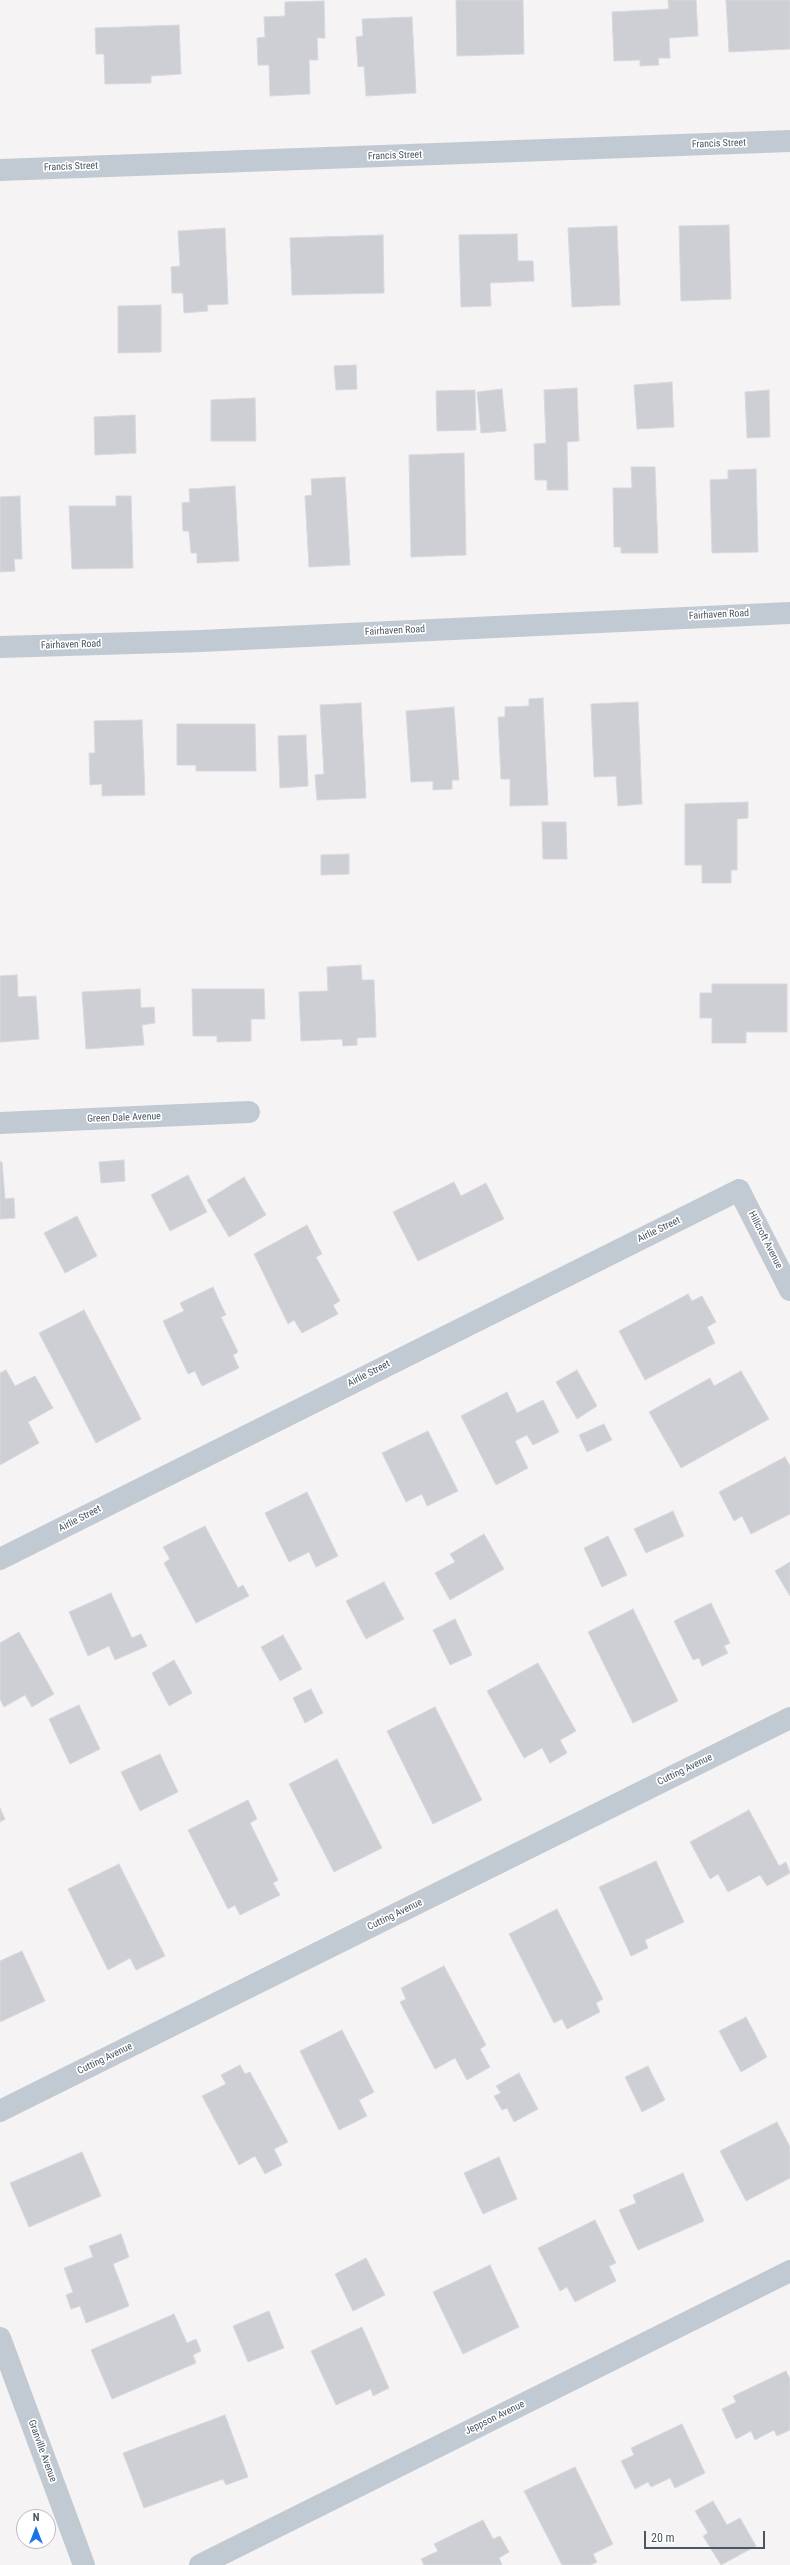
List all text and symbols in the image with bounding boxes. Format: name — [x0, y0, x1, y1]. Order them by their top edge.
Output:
street label: Francis Street — [692, 137, 746, 151]
street label: Francis Street — [368, 149, 422, 163]
street label: Francis Street — [44, 160, 98, 174]
street label: Fairhaven Road — [689, 607, 749, 623]
street label: Fairhaven Road — [365, 623, 425, 639]
street label: Fairhaven Road — [41, 638, 101, 652]
street label: Green Dale Avenue — [87, 1111, 161, 1125]
street label: Hillcroft Avenue — [745, 1209, 785, 1271]
street label: Airlie Street — [636, 1214, 682, 1246]
street label: Airlie Street — [346, 1358, 392, 1390]
street label: Airlie Street — [57, 1503, 103, 1535]
street label: Cutting Avenue — [656, 1752, 714, 1788]
street label: Cutting Avenue — [366, 1897, 424, 1933]
street label: Cutting Avenue — [76, 2041, 134, 2077]
street label: Jeppson Avenue — [463, 2398, 527, 2438]
street label: Granville Avenue — [25, 2418, 59, 2484]
north arrow — [16, 2509, 56, 2549]
text: N — [33, 2511, 39, 2524]
scale bar — [646, 2523, 767, 2549]
text: 20 m — [651, 2531, 675, 2545]

